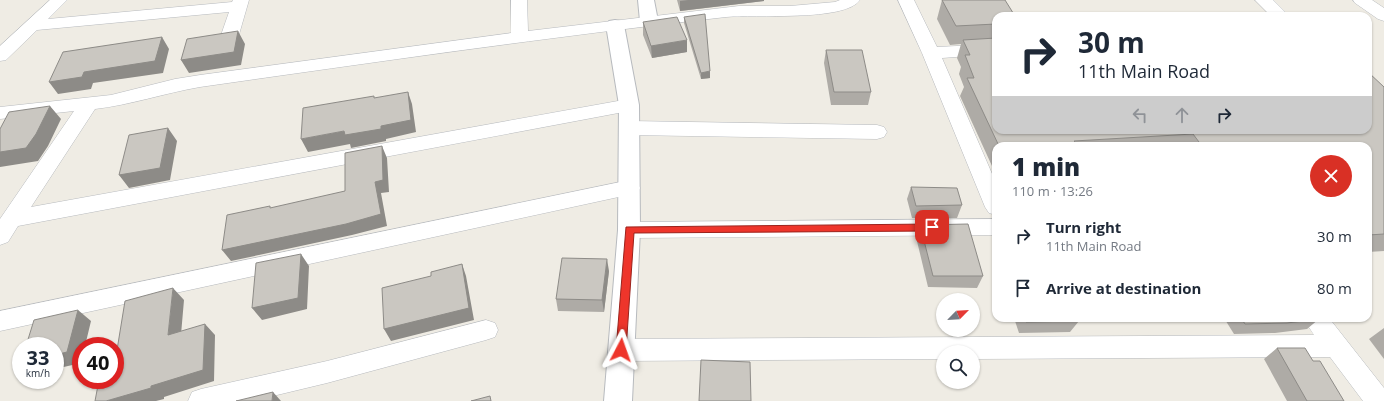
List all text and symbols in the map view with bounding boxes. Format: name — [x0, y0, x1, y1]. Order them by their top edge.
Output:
text: 30 m — [1078, 23, 1145, 61]
icon: right — [1012, 28, 1064, 80]
text: 11th Main Road — [1078, 59, 1210, 83]
icon: left — [1129, 104, 1151, 126]
icon: ahead — [1171, 104, 1193, 126]
icon: right — [1213, 104, 1235, 126]
text: 1 min — [1012, 150, 1080, 183]
button: close — [1310, 155, 1352, 197]
text: 110 m · 13:26 — [1012, 182, 1093, 200]
pin — [915, 210, 949, 244]
icon: arrive — [921, 216, 943, 238]
text: Turn right — [1046, 217, 1121, 237]
icon: right — [1012, 225, 1034, 247]
text: 30 m — [1317, 226, 1352, 246]
text: 11th Main Road — [1046, 237, 1141, 255]
icon: arrive — [1012, 277, 1034, 299]
text: Arrive at destination — [1046, 278, 1201, 298]
text: 80 m — [1317, 278, 1352, 298]
north arrow — [936, 293, 980, 337]
map controls — [936, 293, 980, 389]
position arrow — [600, 329, 642, 371]
speed limit sign: 40 — [72, 337, 124, 389]
text: 33 — [27, 344, 49, 371]
button: search — [936, 345, 980, 389]
text: km/h — [26, 366, 50, 380]

